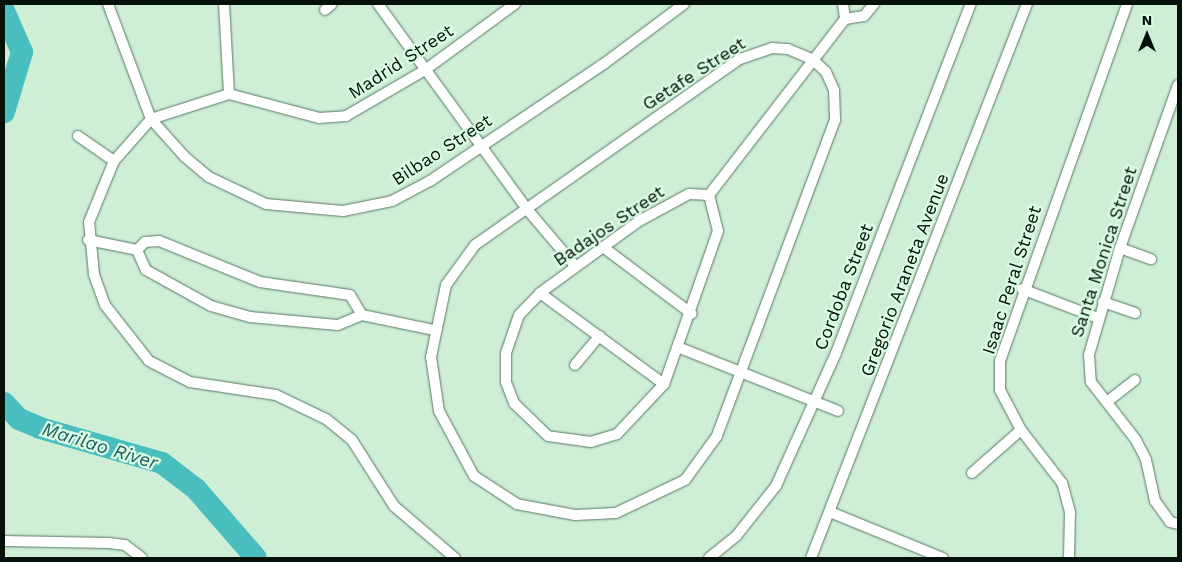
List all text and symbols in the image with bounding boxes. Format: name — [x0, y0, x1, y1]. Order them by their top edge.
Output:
north arrow — [1122, 10, 1172, 60]
text: N — [1142, 12, 1152, 28]
street label: Madrid Street — [345, 20, 457, 104]
street label: Getafe Street — [639, 33, 749, 115]
street label: Bilbao Street — [388, 110, 496, 190]
street label: Santa Monica Street — [1066, 164, 1142, 340]
street label: Gregorio Araneta Avenue — [856, 169, 954, 381]
street label: Badajos Street — [550, 181, 668, 271]
street label: Isaac Peral Street — [978, 203, 1046, 357]
street label: Cordoba Street — [810, 221, 878, 353]
water label: Marilao River — [39, 418, 161, 474]

